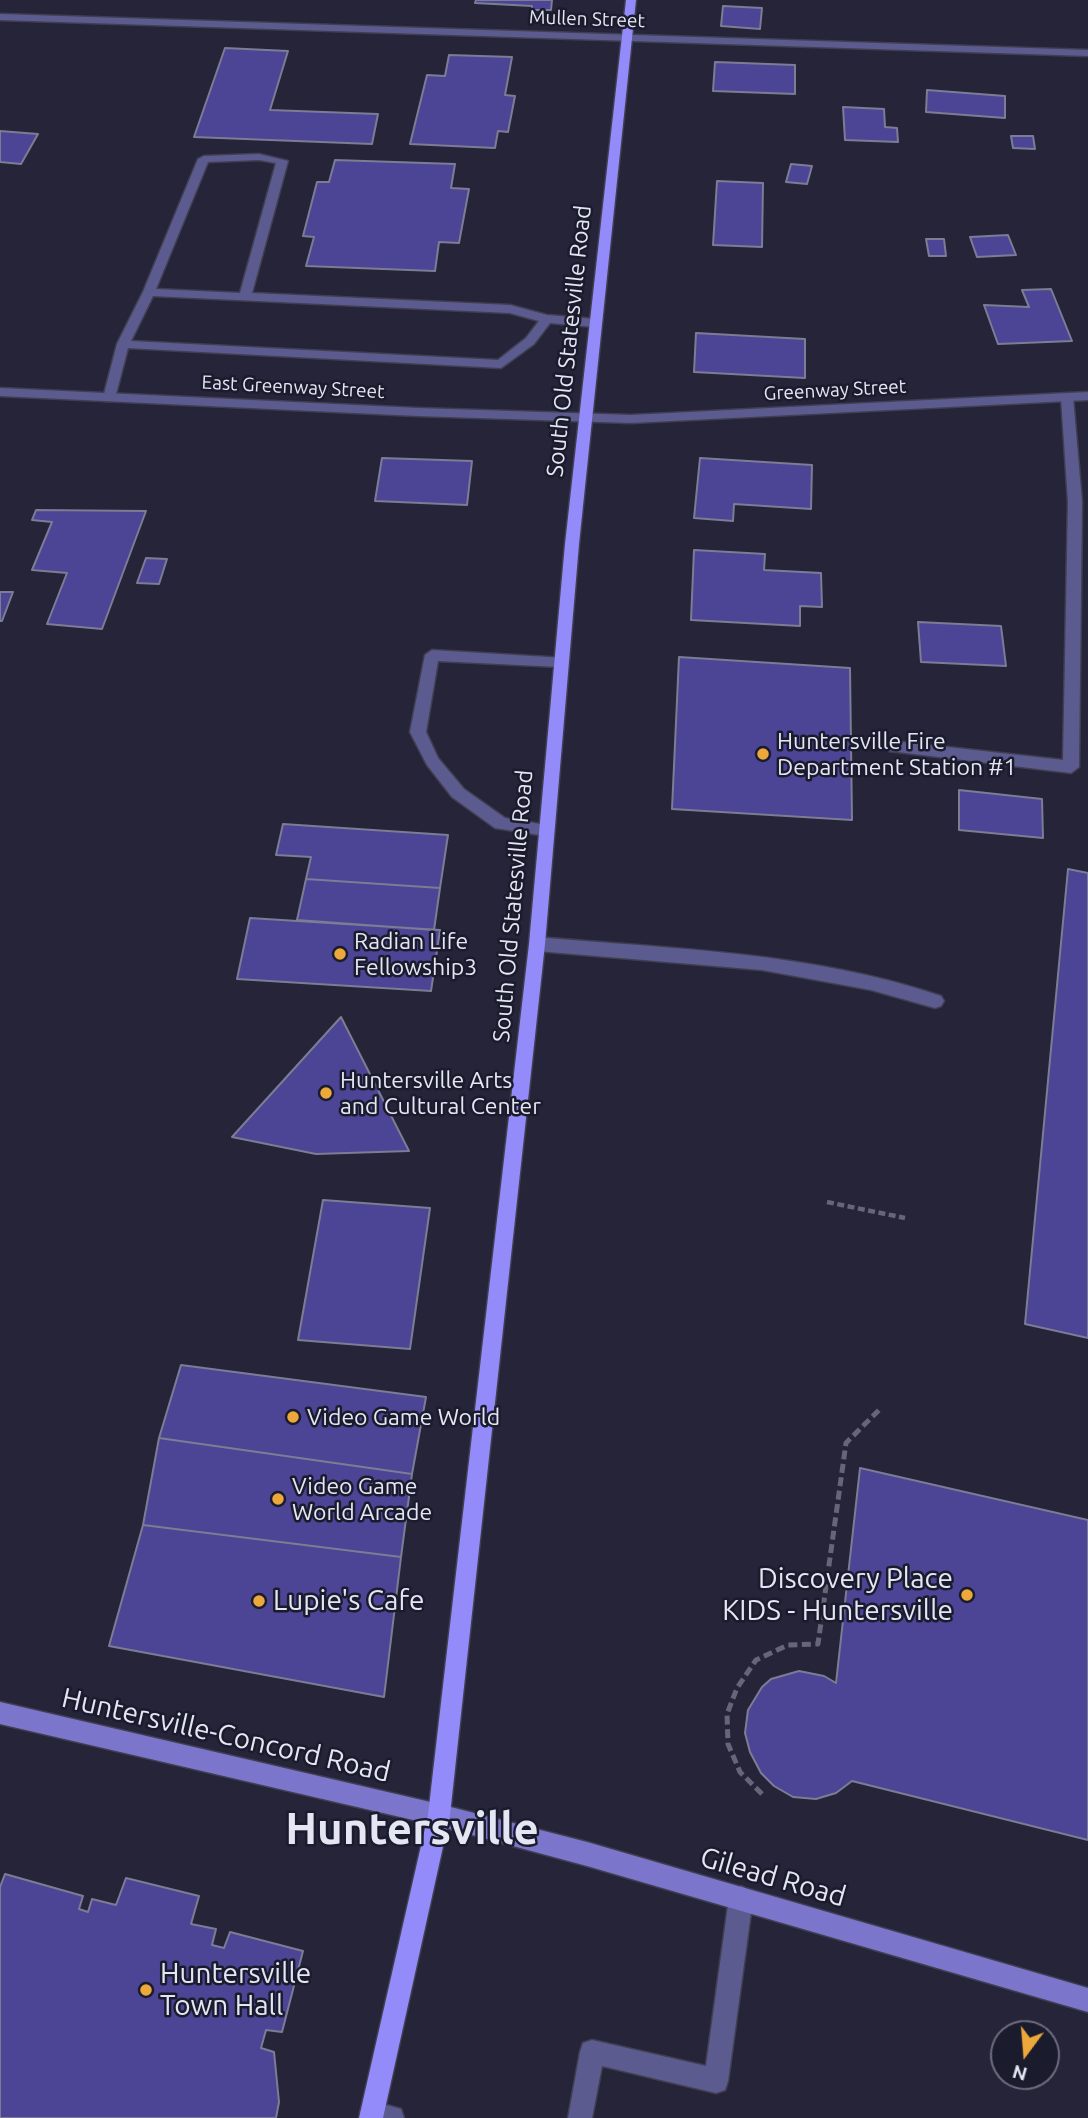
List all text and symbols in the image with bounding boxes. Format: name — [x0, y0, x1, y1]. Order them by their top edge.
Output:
street label: Mullen Street — [529, 6, 645, 32]
street label: South Old Statesville Road — [541, 204, 597, 478]
street label: East Greenway Street — [201, 371, 385, 403]
street label: Greenway Street — [763, 375, 907, 405]
place label: Huntersville Fire Department Station #1 — [777, 727, 1016, 781]
marker: Huntersville Fire Department Station #1 — [755, 746, 771, 762]
street label: South Old Statesville Road — [487, 769, 539, 1043]
place label: Radian Life Fellowship3 — [354, 927, 477, 981]
marker: Radian Life Fellowship3 — [332, 946, 348, 962]
place label: Huntersville Arts and Cultural Center — [340, 1066, 541, 1120]
marker: Huntersville Arts and Cultural Center — [318, 1085, 334, 1101]
place label: Video Game World — [307, 1403, 500, 1431]
marker: Video Game World — [285, 1409, 301, 1425]
place label: Video Game World Arcade — [292, 1472, 432, 1526]
marker: Video Game World Arcade — [270, 1491, 286, 1507]
place label: Discovery Place KIDS - Huntersville — [722, 1562, 953, 1628]
place label: Lupie's Cafe — [273, 1584, 425, 1618]
marker: Discovery Place KIDS - Huntersville — [959, 1587, 975, 1603]
marker: Lupie's Cafe — [251, 1593, 267, 1609]
street label: Huntersville-Concord Road — [58, 1681, 394, 1789]
district label: Huntersville — [285, 1803, 539, 1855]
street label: Gilead Road — [696, 1840, 850, 1914]
place label: Huntersville Town Hall — [160, 1957, 311, 2023]
marker: Huntersville Town Hall — [138, 1982, 154, 1998]
north arrow — [990, 2020, 1060, 2090]
text: N — [1010, 2061, 1030, 2086]

